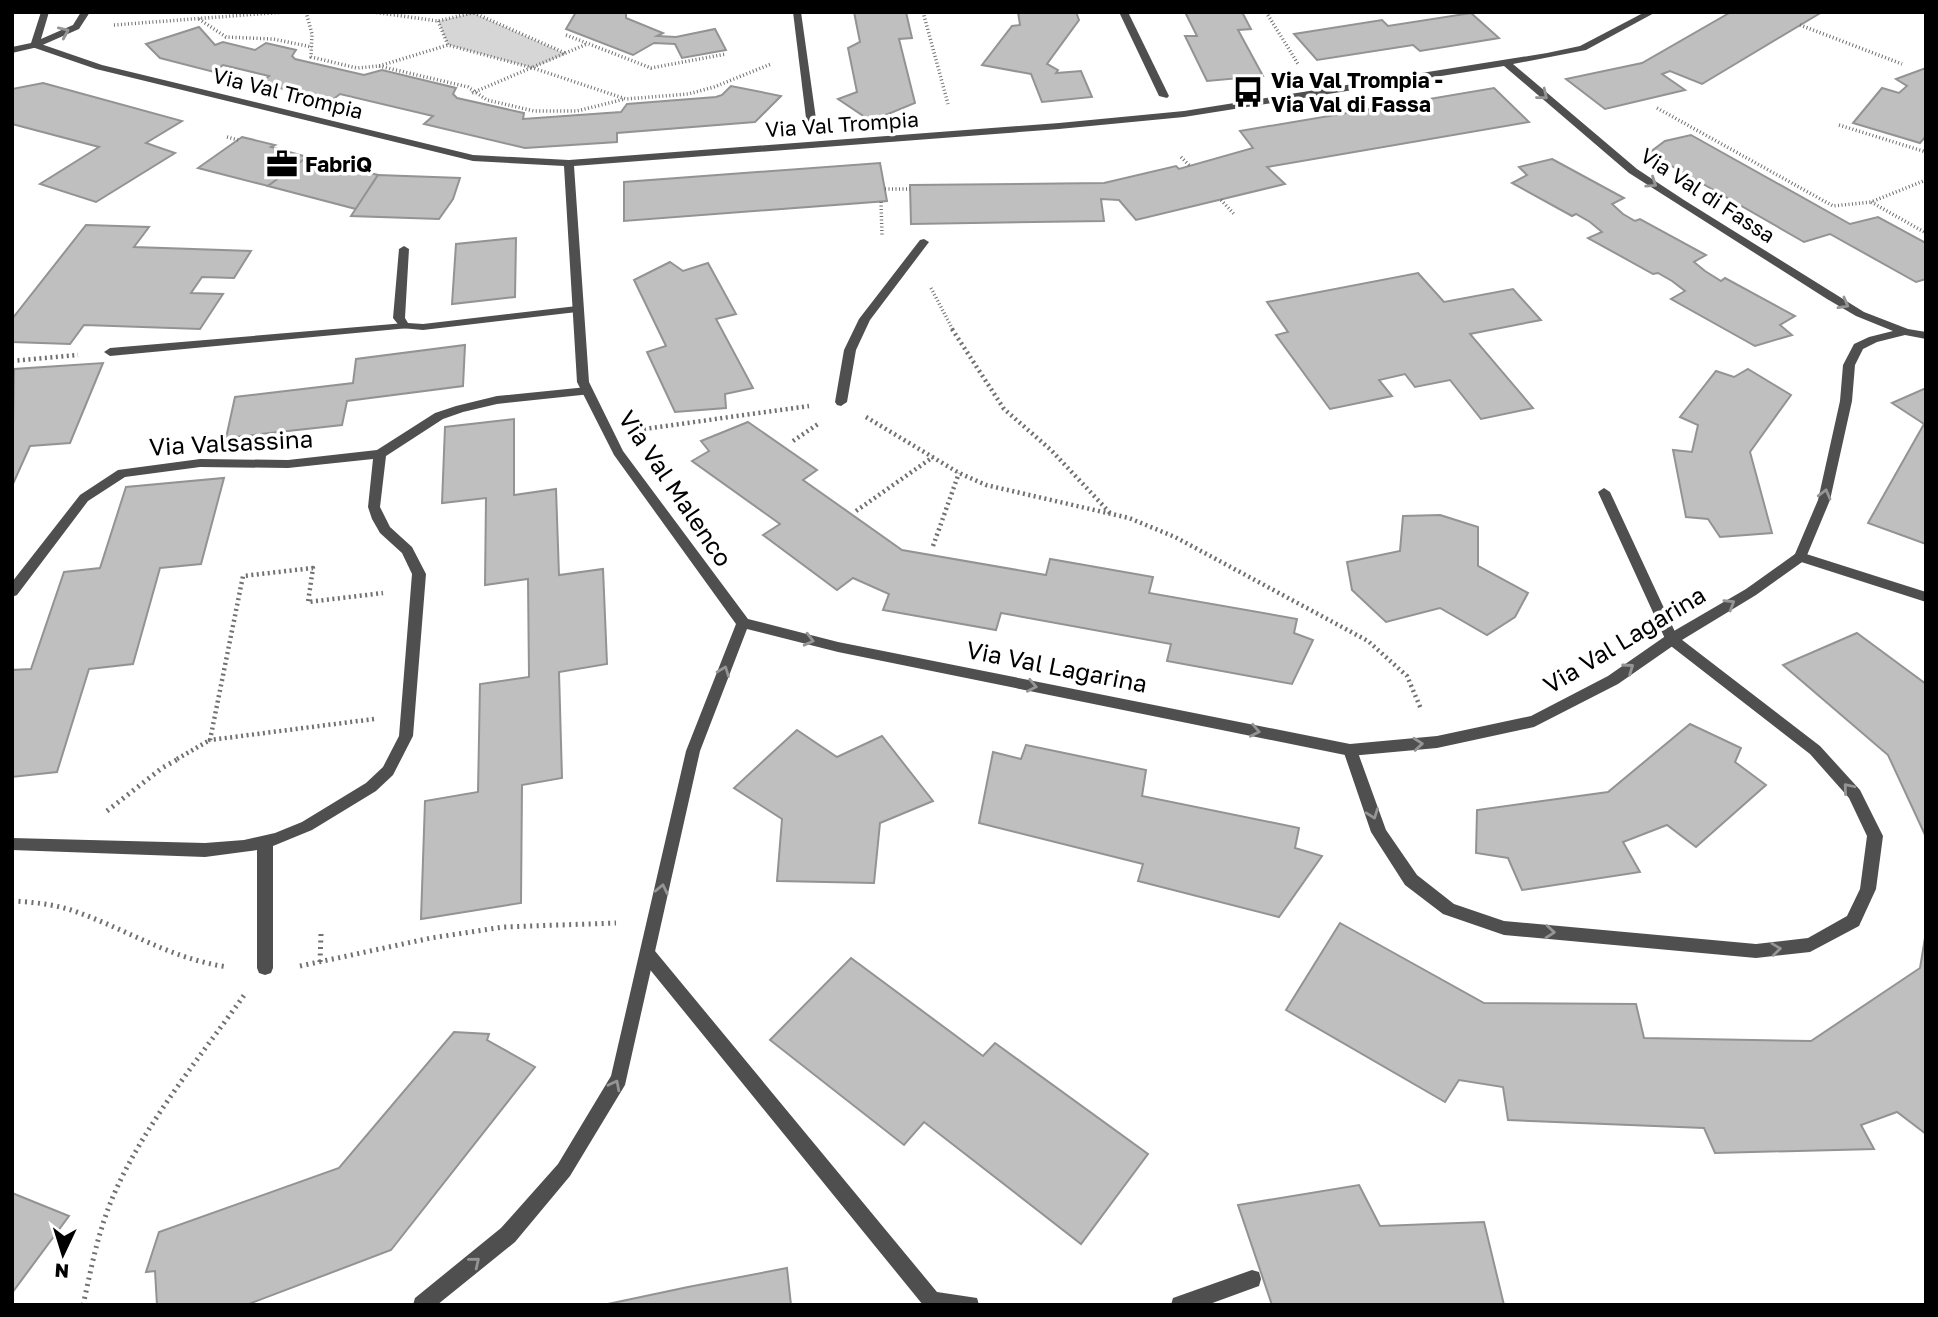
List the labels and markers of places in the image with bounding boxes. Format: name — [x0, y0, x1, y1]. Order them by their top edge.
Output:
place label: Via Val Trompia - Via Val di Fassa — [1271, 67, 1443, 117]
bus stop icon: Via Val Trompia - Via Val di Fassa — [1231, 75, 1265, 109]
office icon: FabriQ — [265, 147, 299, 181]
place label: FabriQ — [305, 151, 372, 177]

